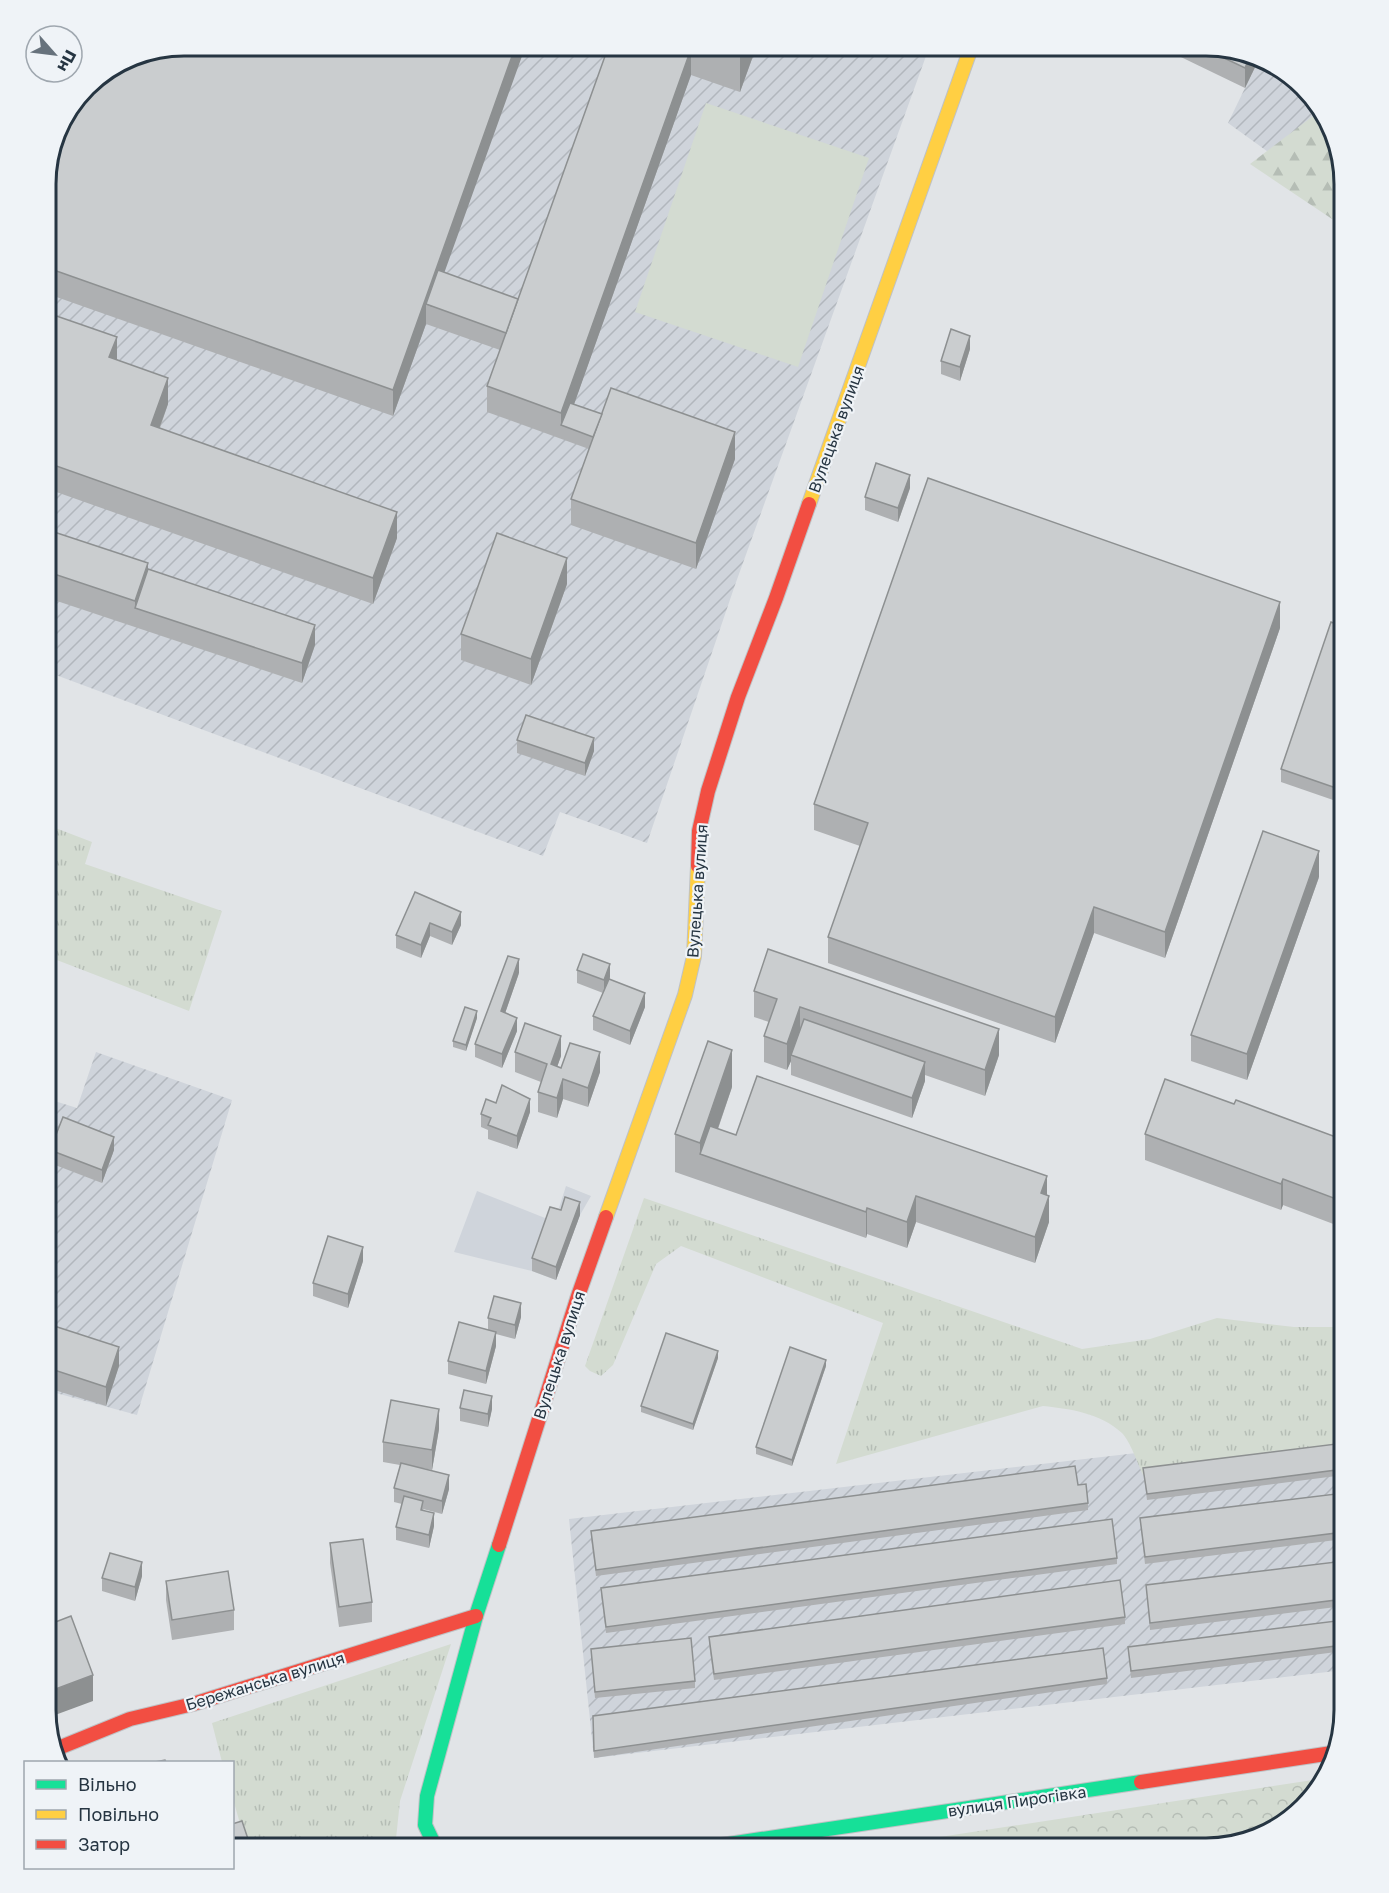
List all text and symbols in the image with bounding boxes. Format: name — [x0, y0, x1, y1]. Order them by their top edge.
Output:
north arrow — [24, 24, 84, 84]
text: Пн — [53, 47, 81, 75]
street label: Вулецька вулиця — [804, 363, 868, 495]
street label: Вулецька вулиця — [682, 824, 712, 958]
street label: Вулецька вулиця — [529, 1288, 589, 1422]
street label: Бережанська вулиця — [183, 1647, 347, 1715]
legend — [24, 1761, 234, 1869]
text: Вільно — [78, 1773, 137, 1795]
street label: вулиця Пирогівка — [946, 1781, 1088, 1821]
text: Повільно — [78, 1803, 159, 1825]
text: Затор — [78, 1833, 130, 1855]

